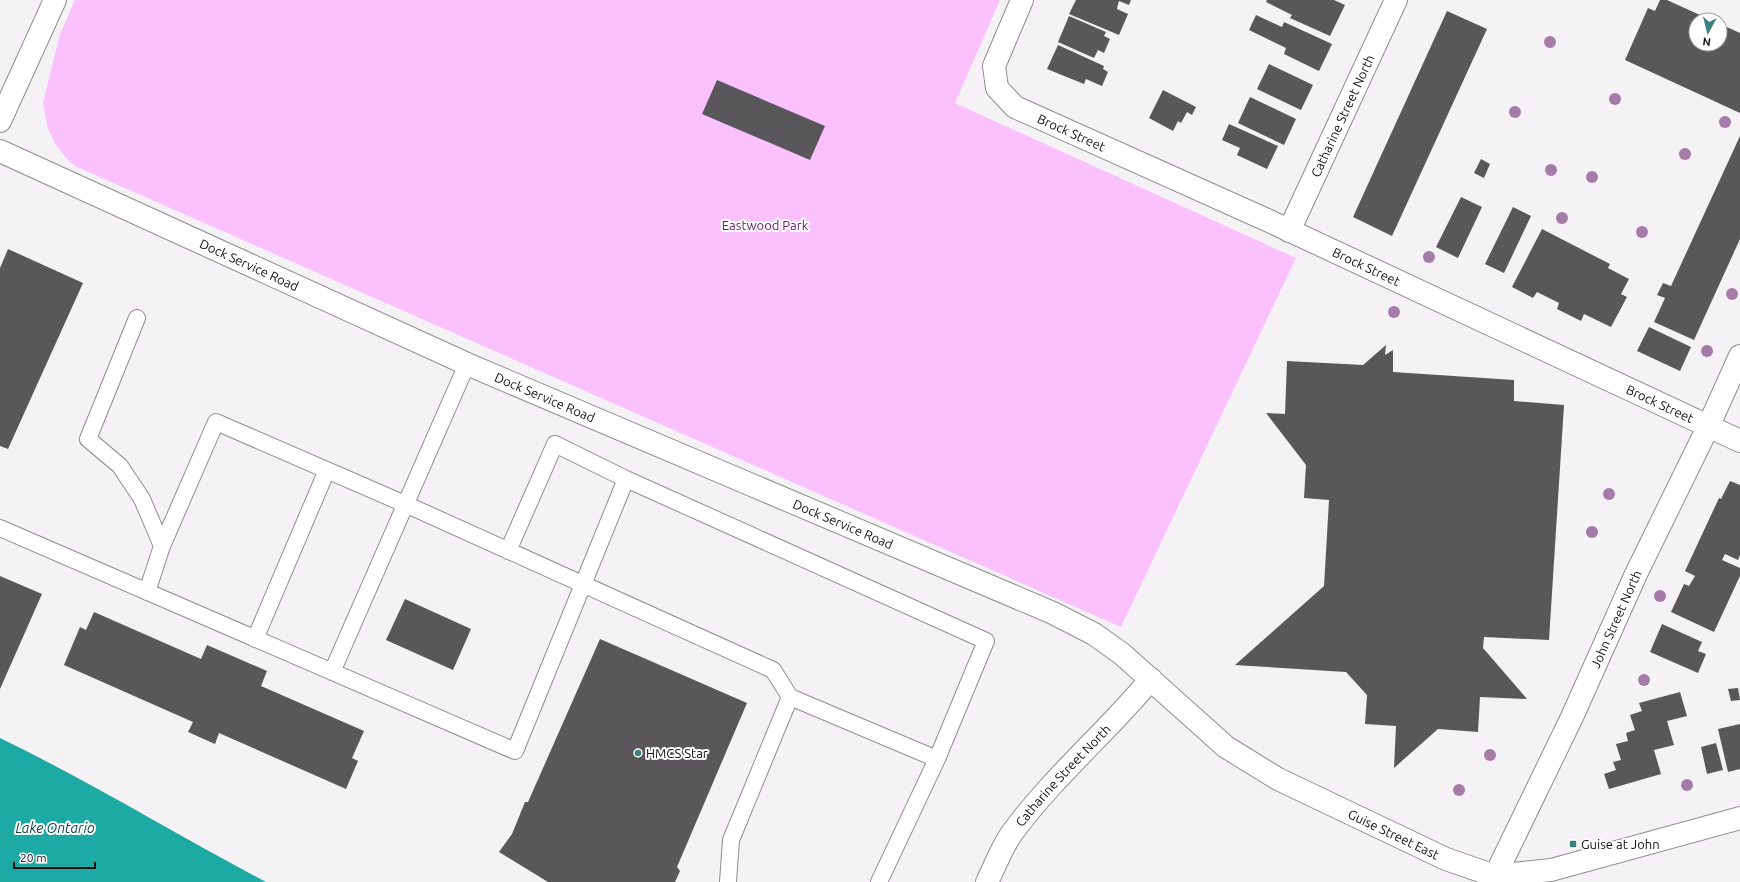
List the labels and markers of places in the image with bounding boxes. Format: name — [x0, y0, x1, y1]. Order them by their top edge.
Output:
place label: HMCS Star — [646, 746, 708, 760]
marker: HMCS Star — [633, 748, 643, 758]
place label: Guise at John — [1581, 837, 1660, 851]
marker: Guise at John — [1568, 839, 1578, 849]

